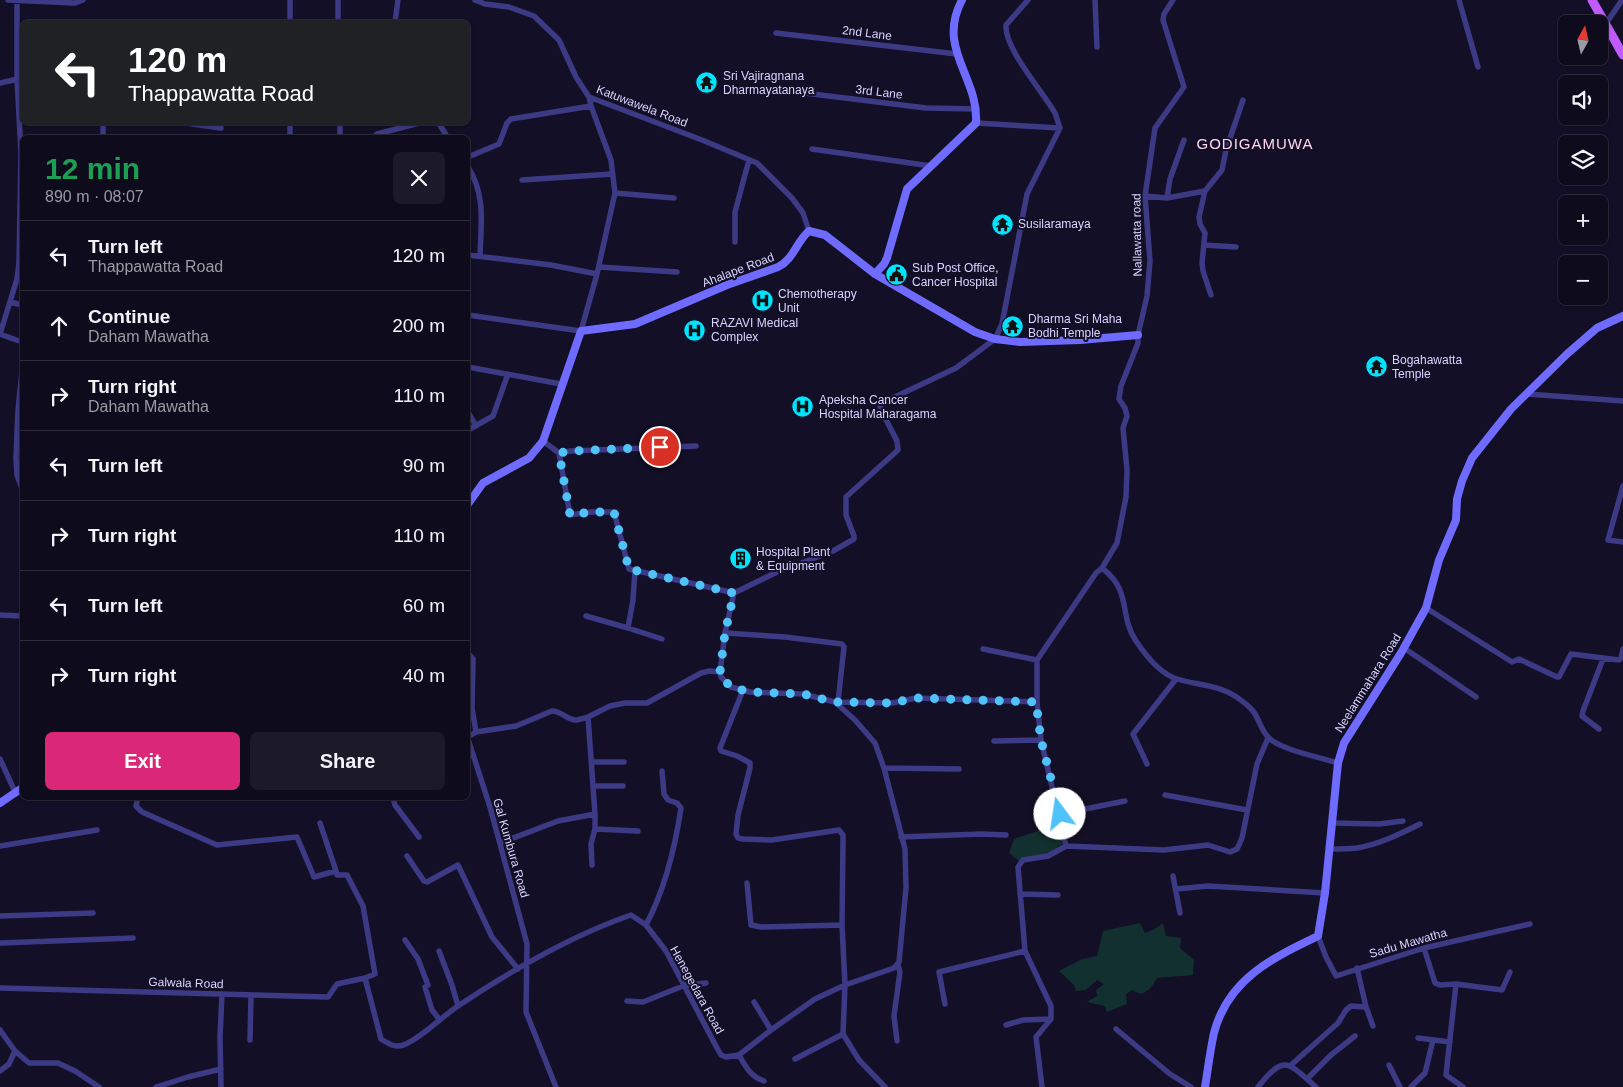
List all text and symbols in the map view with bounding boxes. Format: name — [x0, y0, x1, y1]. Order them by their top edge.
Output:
north arrow — [1558, 15, 1608, 65]
map controls — [1558, 15, 1608, 305]
street label: 2nd Lane — [841, 23, 893, 43]
icon: left — [45, 40, 110, 105]
text: 120 m — [128, 40, 227, 79]
place label: Sri Vajiragnana Dharmayatanaya — [723, 69, 815, 97]
temple icon: Sri Vajiragnana Dharmayatanaya — [695, 71, 719, 95]
button: sound — [1558, 75, 1608, 125]
text: Thappawatta Road — [128, 81, 314, 106]
street label: Katuwawela Road — [594, 82, 690, 130]
street label: 3rd Lane — [855, 82, 904, 102]
district label: GODIGAMUWA — [1197, 135, 1313, 152]
button: layers — [1558, 135, 1608, 185]
text: 12 min — [45, 152, 140, 185]
button: close — [393, 152, 445, 204]
text: 890 m · 08:07 — [45, 188, 144, 205]
street label: Nallawatta road — [1129, 193, 1145, 277]
button: + — [1558, 195, 1608, 245]
temple icon: Susilaramaya — [990, 212, 1014, 236]
place label: Susilaramaya — [1018, 217, 1091, 231]
text: Turn left — [88, 236, 163, 257]
icon: left — [45, 242, 73, 270]
text: 120 m — [392, 245, 445, 266]
street label: Ahalape Road — [700, 250, 776, 290]
button: − — [1558, 255, 1608, 305]
text: Thappawatta Road — [88, 258, 223, 275]
place label: Sub Post Office, Cancer Hospital — [912, 261, 999, 289]
public building icon: Sub Post Office, Cancer Hospital — [884, 263, 908, 287]
place label: Chemotherapy Unit — [778, 287, 857, 315]
hospital icon: Chemotherapy Unit — [750, 289, 774, 313]
text: Continue — [88, 306, 170, 327]
icon: ahead — [45, 312, 73, 340]
place label: Dharma Sri Maha Bodhi Temple — [1028, 312, 1122, 340]
temple icon: Dharma Sri Maha Bodhi Temple — [1000, 314, 1024, 338]
text: 200 m — [392, 315, 445, 336]
place label: RAZAVI Medical Complex — [711, 316, 798, 344]
hospital icon: RAZAVI Medical Complex — [683, 318, 707, 342]
text: Daham Mawatha — [88, 328, 209, 345]
place label: Bogahawatta Temple — [1392, 353, 1462, 381]
temple icon: Bogahawatta Temple — [1364, 355, 1388, 379]
text: Turn right — [88, 376, 176, 397]
icon: right — [45, 382, 73, 410]
text: 110 m — [394, 385, 445, 406]
place label: Apeksha Cancer Hospital Maharagama — [819, 393, 937, 421]
hospital icon: Apeksha Cancer Hospital Maharagama — [791, 395, 815, 419]
text: Daham Mawatha — [88, 398, 209, 415]
pin — [639, 426, 681, 468]
icon: arrive — [646, 433, 674, 461]
icon: left — [45, 452, 73, 480]
text: Turn left — [88, 455, 163, 476]
text: 90 m — [403, 455, 445, 476]
icon: right — [45, 522, 73, 550]
text: Turn right — [88, 525, 176, 546]
text: 110 m — [394, 525, 445, 546]
place label: Hospital Plant & Equipment — [756, 545, 831, 573]
building icon: Hospital Plant & Equipment — [728, 547, 752, 571]
icon: left — [45, 592, 73, 620]
text: Turn left — [88, 595, 163, 616]
text: 60 m — [403, 595, 445, 616]
street label: Neelammahara Road — [1332, 631, 1404, 735]
icon: right — [45, 662, 73, 690]
text: Turn right — [88, 665, 176, 686]
text: 40 m — [403, 665, 445, 686]
button: Exit — [45, 732, 240, 790]
button: Share — [250, 732, 445, 790]
position arrow — [1033, 787, 1085, 839]
street label: Gal Kumbura Road — [490, 797, 532, 899]
street label: Sadu Mawatha — [1368, 925, 1449, 961]
street label: Henegedara Road — [667, 944, 727, 1036]
street label: Galwala Road — [148, 975, 224, 991]

